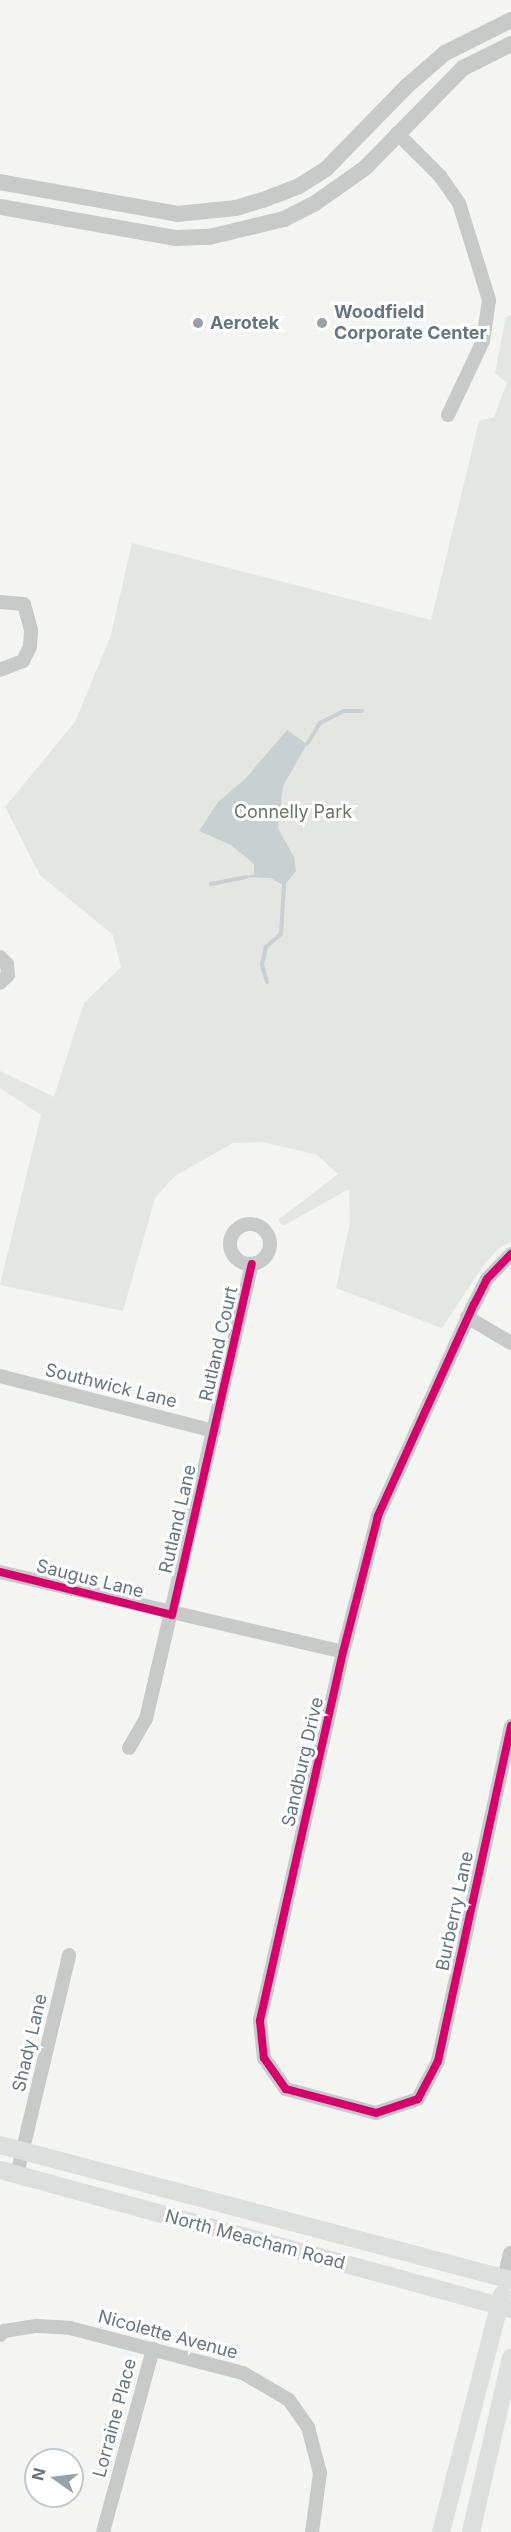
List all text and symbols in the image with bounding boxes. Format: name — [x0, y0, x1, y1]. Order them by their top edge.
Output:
place label: Woodfield Corporate Center — [334, 302, 487, 344]
place label: Aerotek — [210, 312, 279, 334]
marker: Aerotek — [191, 316, 205, 330]
marker: Woodfield Corporate Center — [315, 316, 329, 330]
park label: Connelly Park — [234, 801, 352, 823]
street label: Rutland Court — [195, 1285, 243, 1403]
street label: Southwick Lane — [43, 1359, 179, 1413]
street label: Rutland Lane — [155, 1463, 201, 1575]
street label: Saugus Lane — [34, 1555, 146, 1603]
street label: Sandburg Drive — [278, 1695, 328, 1829]
street label: Burberry Lane — [432, 1849, 478, 1973]
street label: Shady Lane — [8, 1992, 52, 2094]
street label: North Meacham Road — [163, 2206, 347, 2274]
street label: Nicolette Avenue — [96, 2306, 240, 2364]
street label: Lorraine Place — [89, 2356, 141, 2480]
north arrow — [24, 2448, 84, 2508]
text: N — [27, 2466, 50, 2482]

